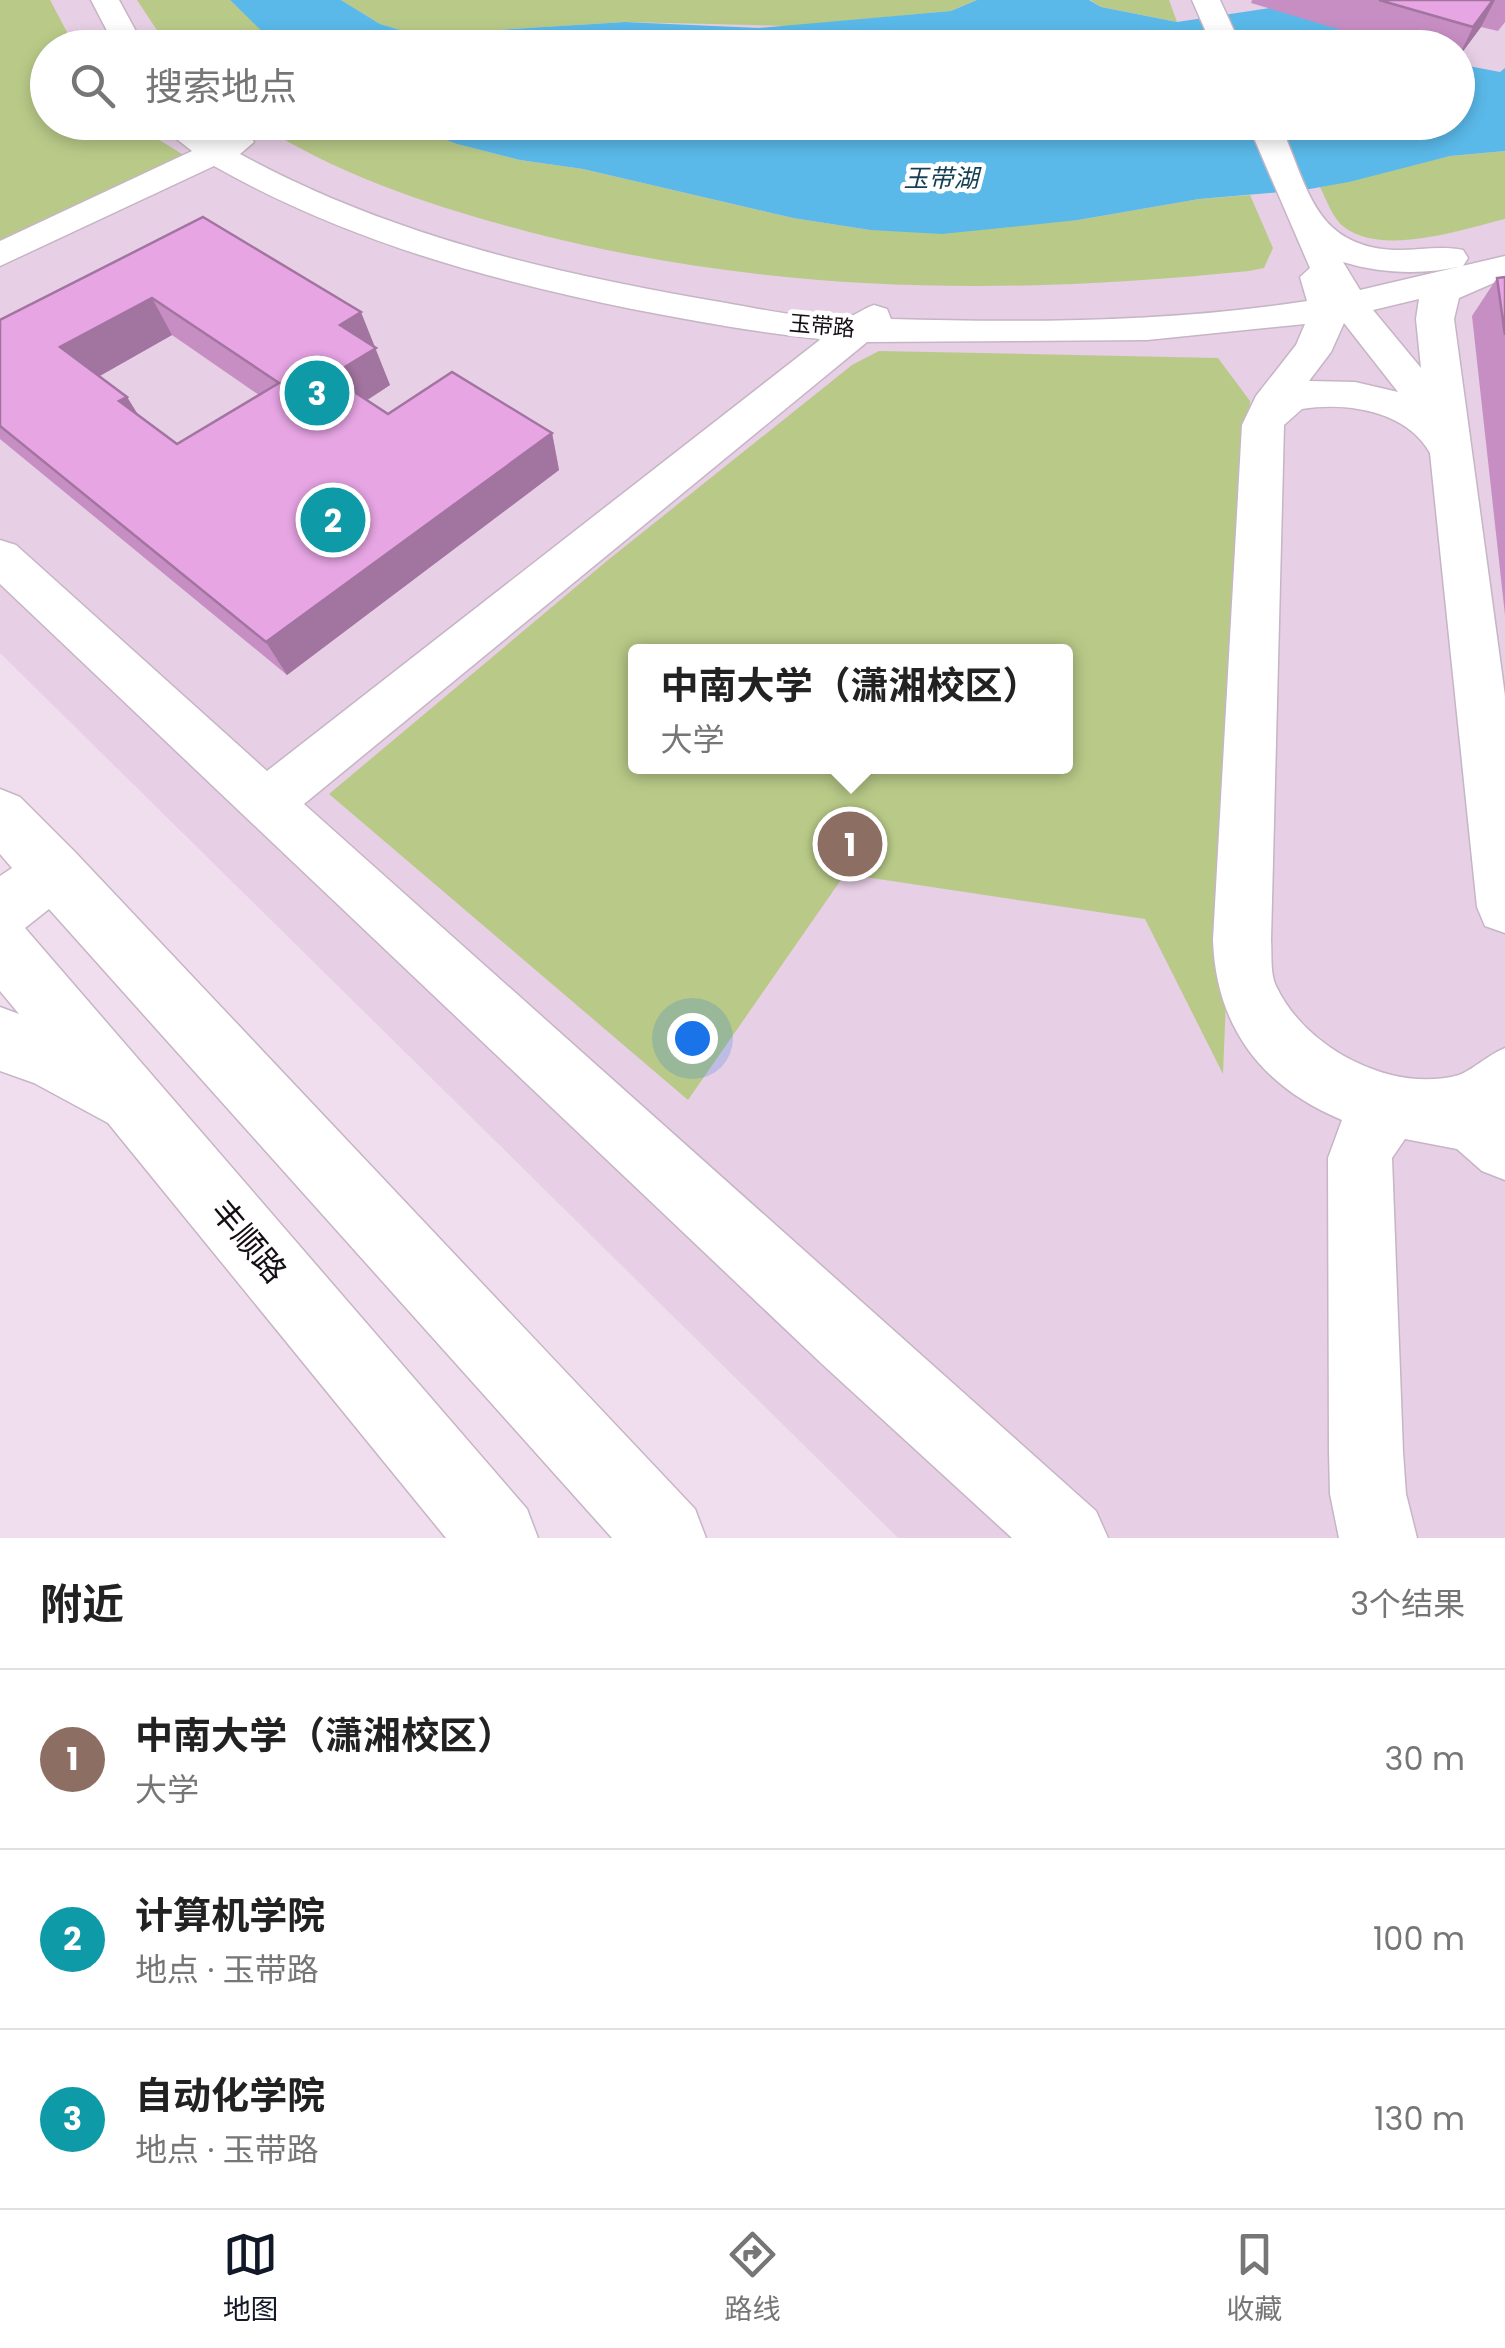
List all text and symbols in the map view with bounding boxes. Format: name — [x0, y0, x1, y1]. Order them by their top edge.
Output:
search box — [30, 30, 1475, 140]
icon: search — [65, 58, 120, 113]
text: 搜索地点 — [145, 60, 297, 113]
water label: 玉带湖 — [903, 161, 982, 196]
street label: 玉带路 — [788, 308, 856, 344]
pin: 3 — [284, 356, 350, 430]
pin: 2 — [300, 482, 366, 558]
popup — [628, 644, 1073, 774]
text: 中南大学（潇湘校区） — [660, 659, 1041, 712]
text: 大学 — [660, 717, 725, 762]
pin: 1 — [818, 806, 882, 882]
your location — [667, 1013, 718, 1064]
street label: 丰顺路 — [201, 1190, 297, 1292]
text: 附近 — [40, 1575, 124, 1634]
text: 3个结果 — [1350, 1581, 1465, 1626]
text: 中南大学（潇湘校区） — [135, 1709, 515, 1762]
text: 1 — [66, 1736, 79, 1781]
text: 30 m — [1385, 1736, 1465, 1781]
text: 大学 — [135, 1767, 199, 1812]
text: 计算机学院 — [135, 1889, 325, 1942]
text: 2 — [63, 1916, 82, 1961]
text: 100 m — [1373, 1916, 1465, 1961]
text: 地点 · 玉带路 — [135, 1947, 319, 1992]
text: 自动化学院 — [135, 2069, 325, 2122]
text: 3 — [63, 2096, 82, 2141]
text: 130 m — [1374, 2096, 1465, 2141]
text: 地点 · 玉带路 — [135, 2127, 319, 2172]
tab: 地图 — [223, 2227, 279, 2331]
tab: 路线 — [724, 2227, 780, 2331]
tab: 收藏 — [1226, 2227, 1282, 2331]

